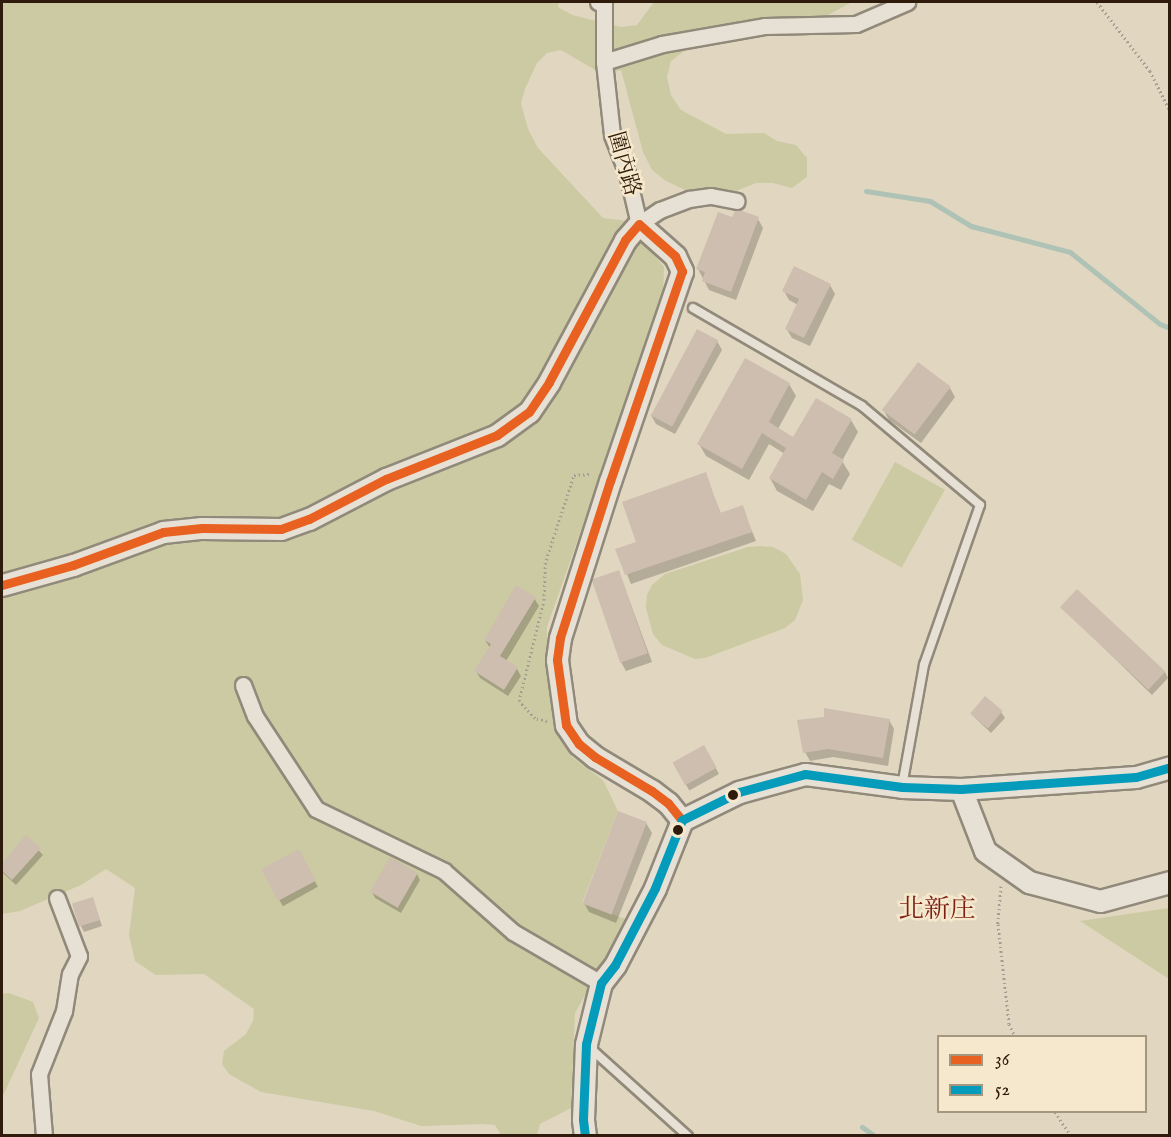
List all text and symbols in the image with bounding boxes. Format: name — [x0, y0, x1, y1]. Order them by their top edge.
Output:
street label: 圍內路 — [601, 129, 645, 199]
unlabelled marker — [727, 789, 739, 801]
unlabelled marker — [672, 824, 684, 836]
district label: 北新庄 — [898, 894, 976, 926]
legend — [937, 1035, 1147, 1113]
text: 36 — [995, 1049, 1009, 1072]
text: 52 — [995, 1079, 1010, 1102]

